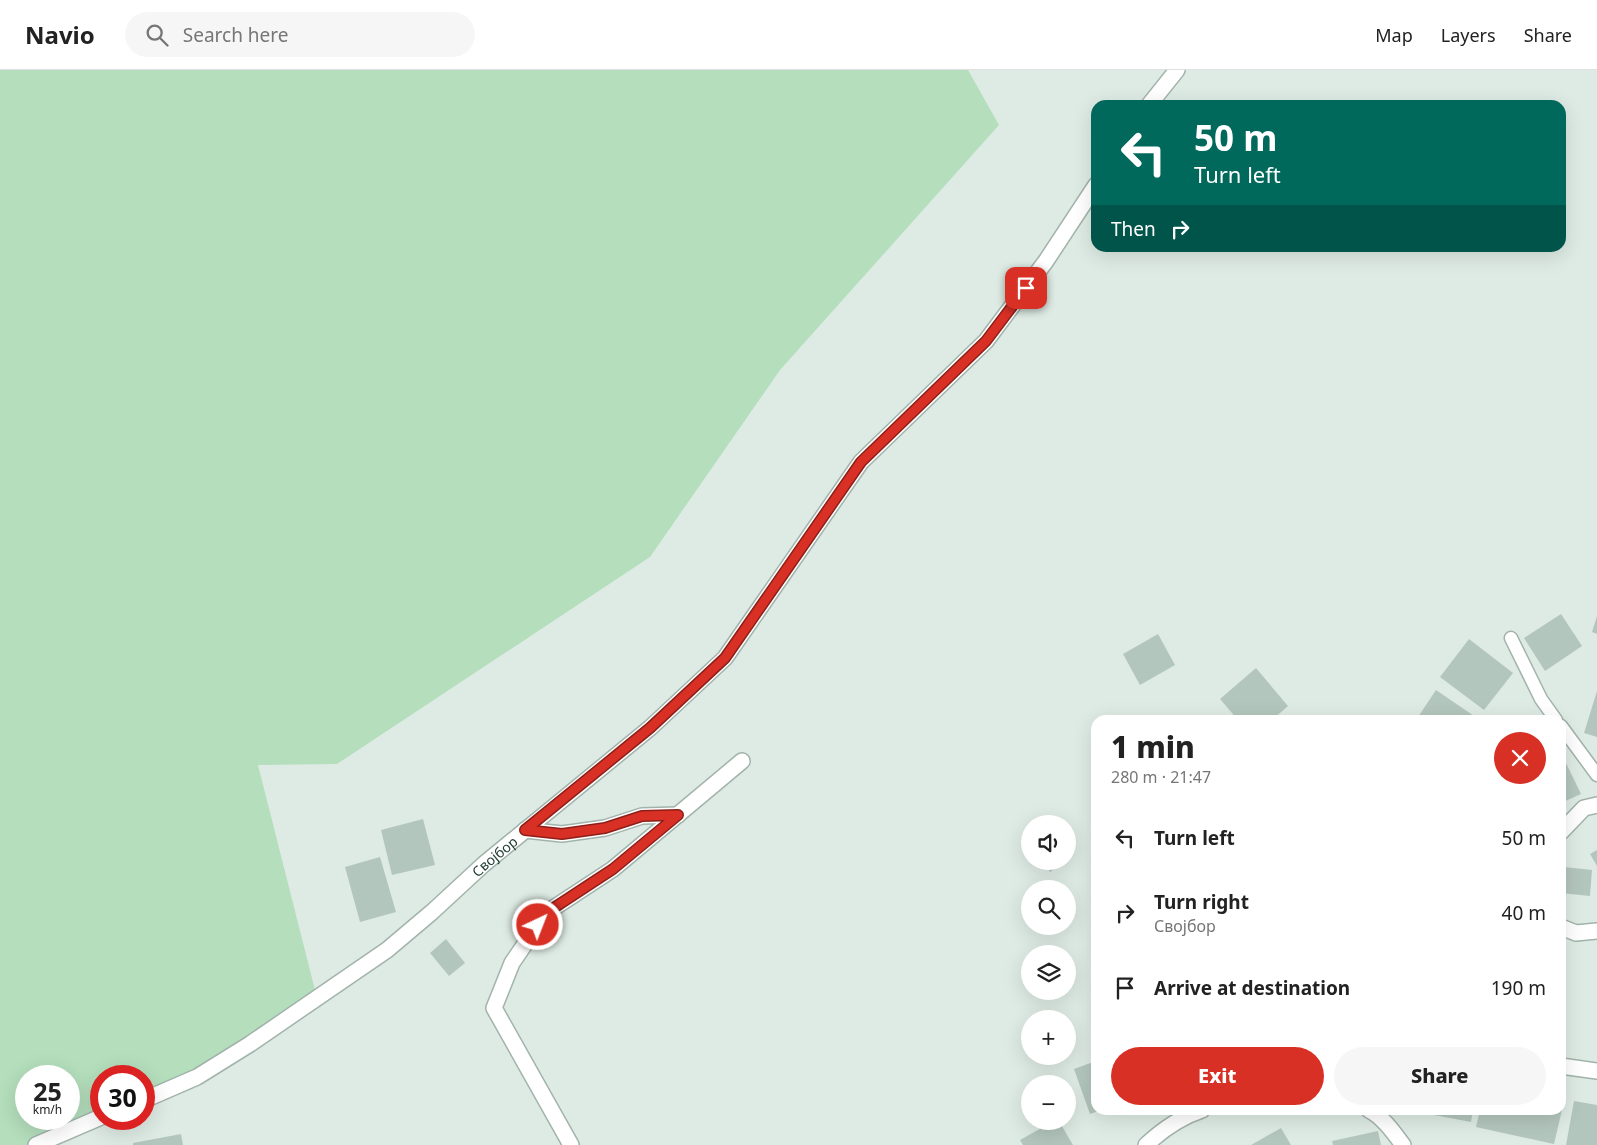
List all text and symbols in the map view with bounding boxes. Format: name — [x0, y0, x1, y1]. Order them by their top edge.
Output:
search box — [125, 12, 475, 57]
text: Navio — [25, 18, 95, 51]
icon: search — [143, 21, 171, 49]
text: Search here — [183, 22, 289, 48]
text: Map — [1375, 23, 1413, 47]
text: Layers — [1441, 23, 1496, 47]
text: Share — [1524, 23, 1572, 47]
text: 50 m — [1194, 114, 1277, 161]
icon: left — [1111, 120, 1176, 185]
text: Turn left — [1194, 159, 1281, 189]
icon: right — [1166, 215, 1194, 243]
text: Then — [1111, 216, 1156, 242]
pin — [1005, 267, 1047, 309]
icon: arrive — [1012, 274, 1040, 302]
text: 1 min — [1111, 726, 1195, 767]
button: close — [1494, 732, 1546, 784]
text: 280 m · 21:47 — [1111, 766, 1211, 788]
map controls — [1021, 815, 1076, 1130]
button: sound — [1021, 815, 1076, 870]
icon: left — [1111, 824, 1139, 852]
text: Turn left — [1154, 825, 1235, 851]
text: 50 m — [1502, 825, 1546, 851]
street label: Својбор — [467, 831, 521, 881]
button: search — [1021, 880, 1076, 935]
text: Turn right — [1154, 889, 1249, 915]
position arrow — [511, 898, 563, 950]
icon: right — [1111, 899, 1139, 927]
text: 40 m — [1502, 900, 1546, 926]
text: Својбор — [1154, 915, 1216, 937]
button: layers — [1021, 945, 1076, 1000]
icon: arrive — [1111, 974, 1139, 1002]
text: Arrive at destination — [1154, 975, 1350, 1001]
text: 190 m — [1491, 975, 1546, 1001]
button: + — [1021, 1010, 1076, 1065]
button: Exit — [1111, 1047, 1324, 1105]
button: Share — [1334, 1047, 1546, 1105]
speed limit sign: 30 — [90, 1065, 155, 1130]
text: 25 — [33, 1074, 62, 1108]
button: − — [1021, 1075, 1076, 1130]
text: km/h — [33, 1101, 62, 1118]

